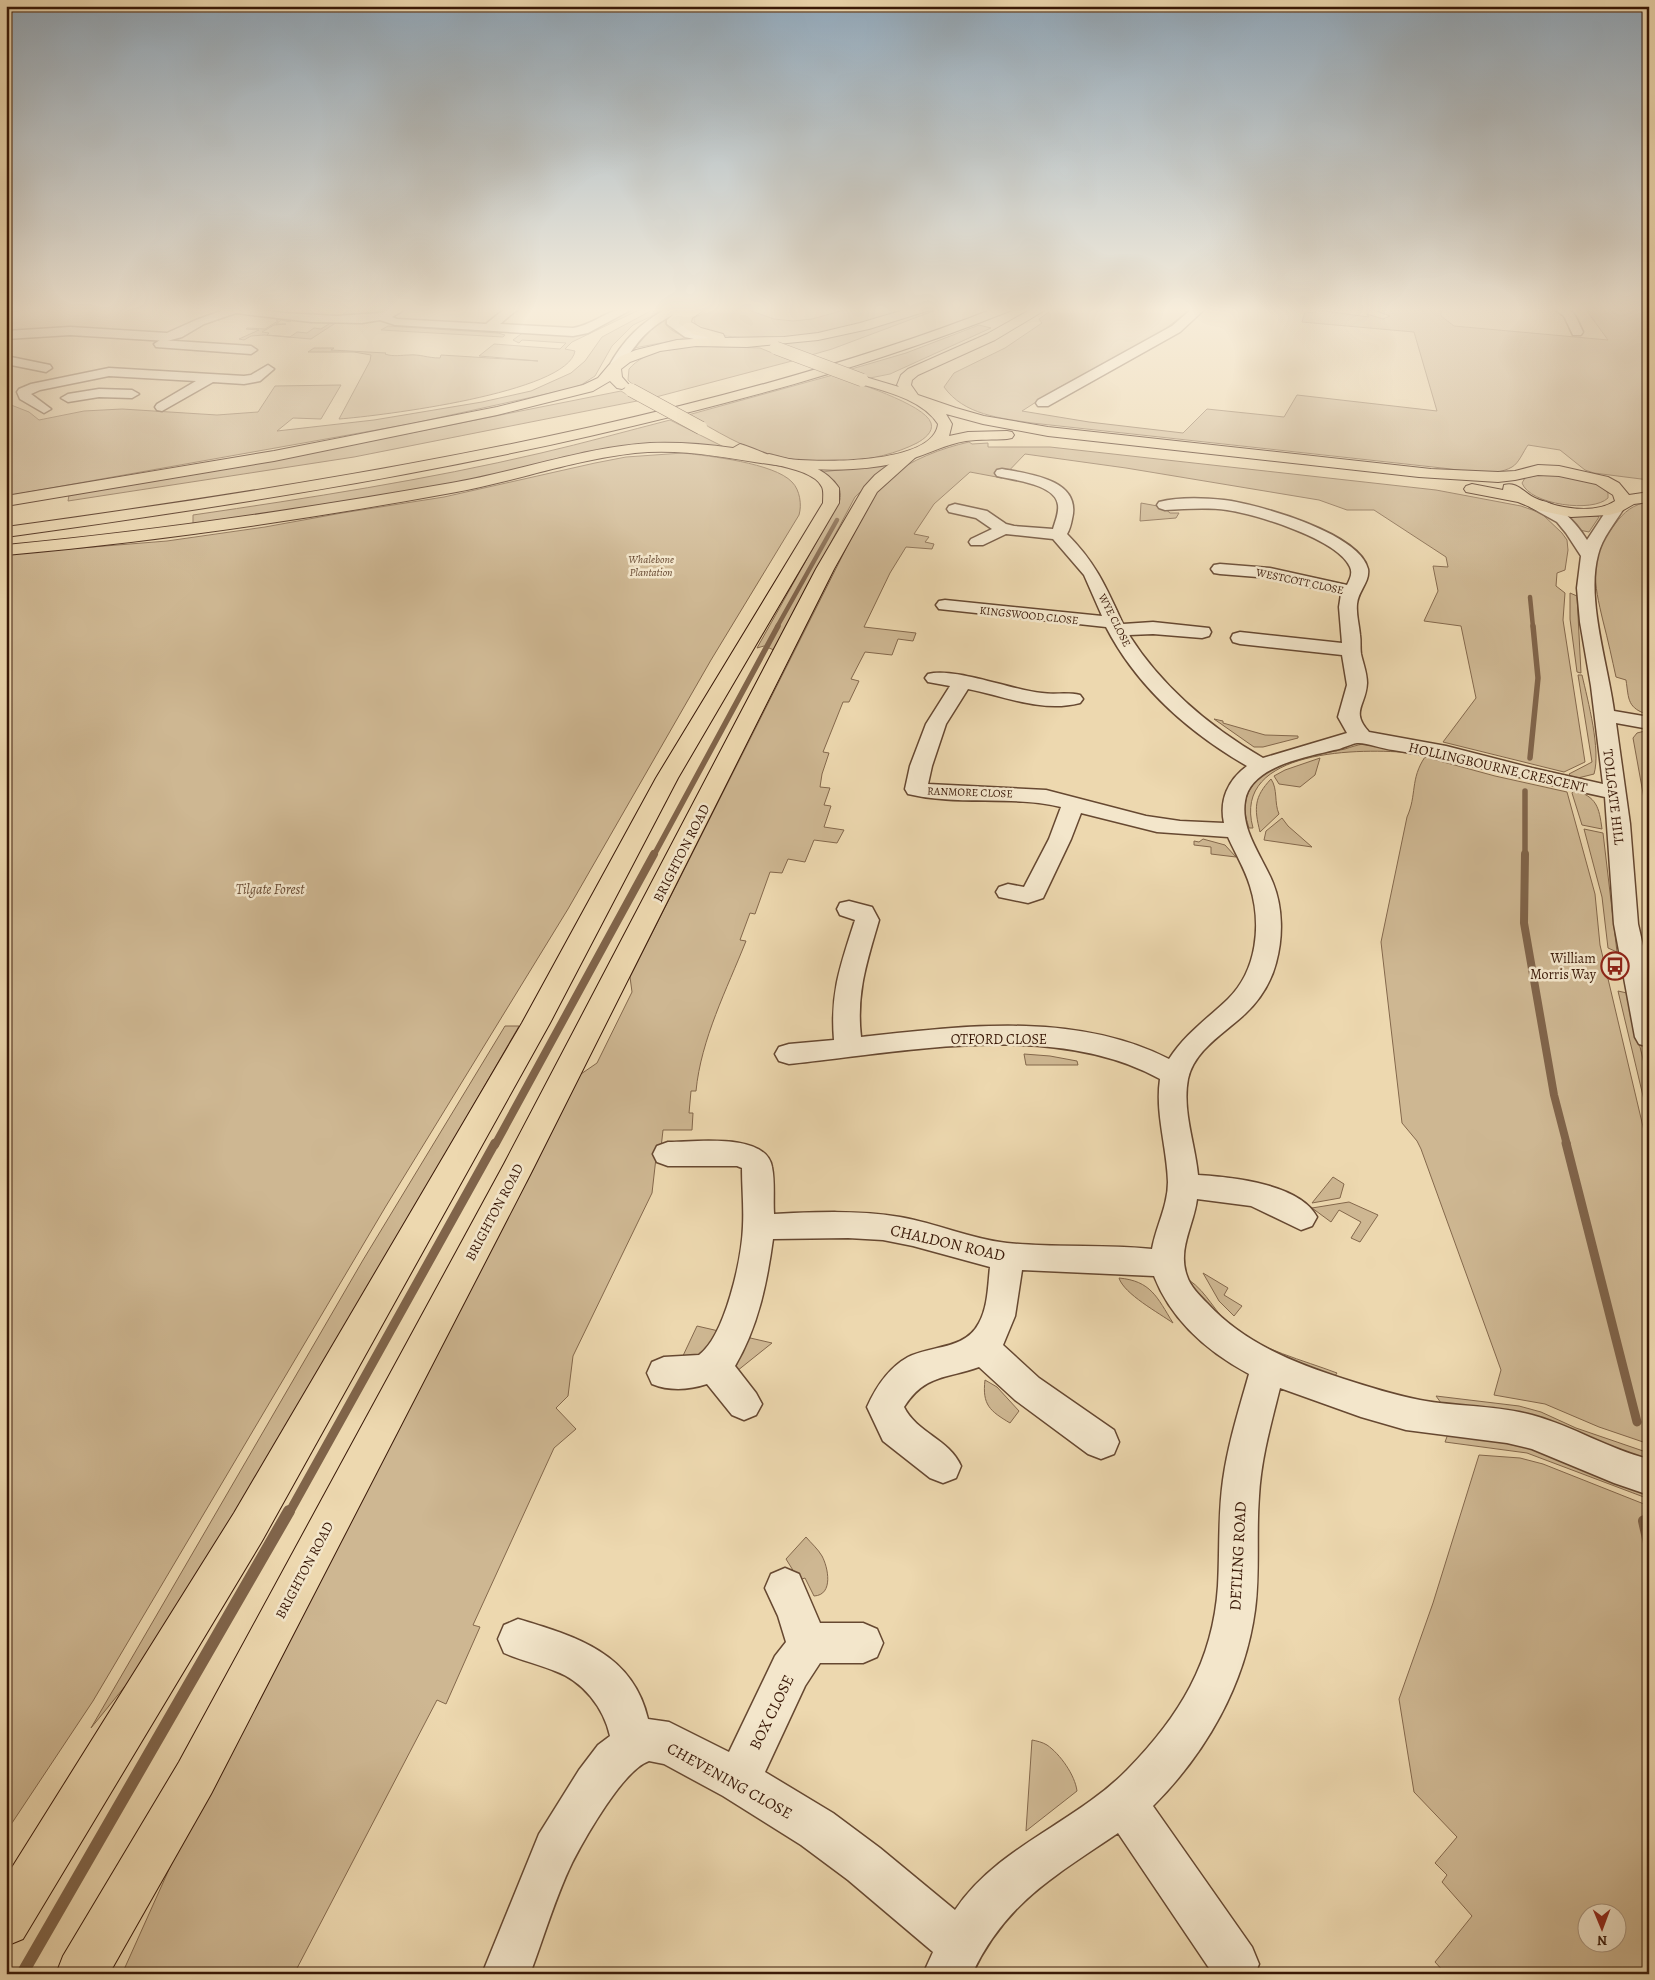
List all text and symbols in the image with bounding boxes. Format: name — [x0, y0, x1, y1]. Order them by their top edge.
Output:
park label: Whalebone Plantation — [628, 552, 674, 580]
street label: WESTCOTT CLOSE — [1254, 565, 1345, 598]
street label: WYE CLOSE — [1094, 590, 1134, 649]
street label: KINGSWOOD CLOSE — [979, 603, 1079, 628]
street label: HOLLINGBOURNE CRESCENT — [1407, 738, 1590, 797]
street label: TOLLGATE HILL — [1598, 748, 1629, 847]
street label: RANMORE CLOSE — [927, 784, 1013, 801]
street label: BRIGHTON ROAD — [649, 801, 714, 905]
park label: Tilgate Forest — [236, 880, 305, 899]
place label: William Morris Way — [1530, 949, 1597, 984]
bus stop icon: William Morris Way — [1600, 951, 1630, 981]
street label: OTFORD CLOSE — [951, 1030, 1047, 1049]
street label: BRIGHTON ROAD — [461, 1160, 528, 1264]
street label: CHALDON ROAD — [888, 1219, 1007, 1267]
street label: DETLING ROAD — [1224, 1501, 1252, 1611]
street label: BRIGHTON ROAD — [271, 1518, 338, 1622]
street label: BOX CLOSE — [744, 1671, 800, 1754]
street label: CHEVENING CLOSE — [663, 1737, 796, 1825]
north arrow — [1578, 1902, 1628, 1952]
text: N — [1597, 1931, 1607, 1950]

